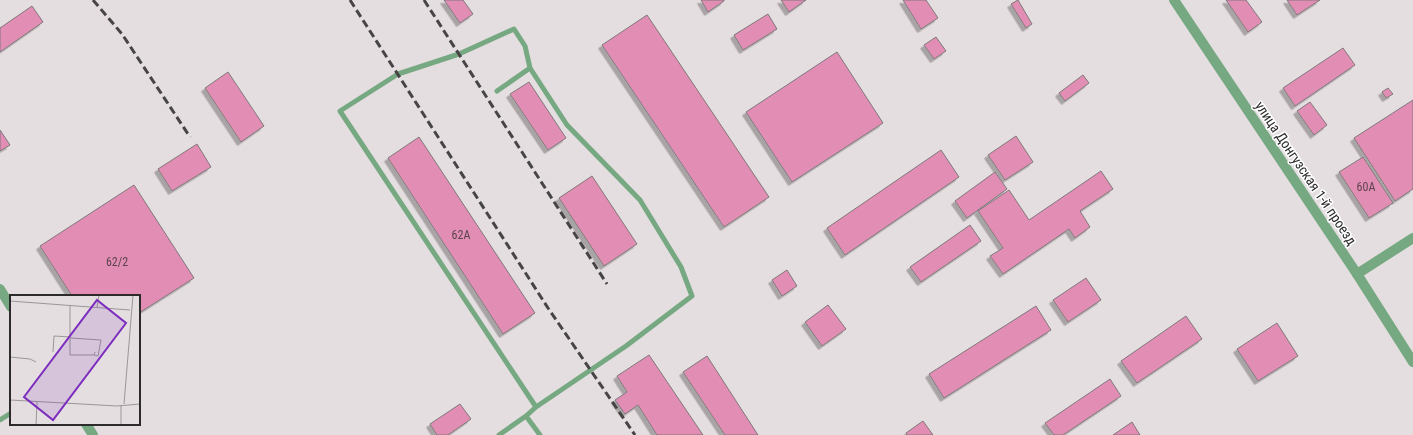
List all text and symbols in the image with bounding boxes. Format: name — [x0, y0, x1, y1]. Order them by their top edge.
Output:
street label: улица Донгузская 1-й проезд — [1252, 98, 1360, 248]
house number: 60А — [1357, 180, 1375, 194]
house number: 62А — [452, 228, 470, 242]
house number: 62/2 — [106, 255, 128, 269]
inset map — [10, 295, 140, 425]

